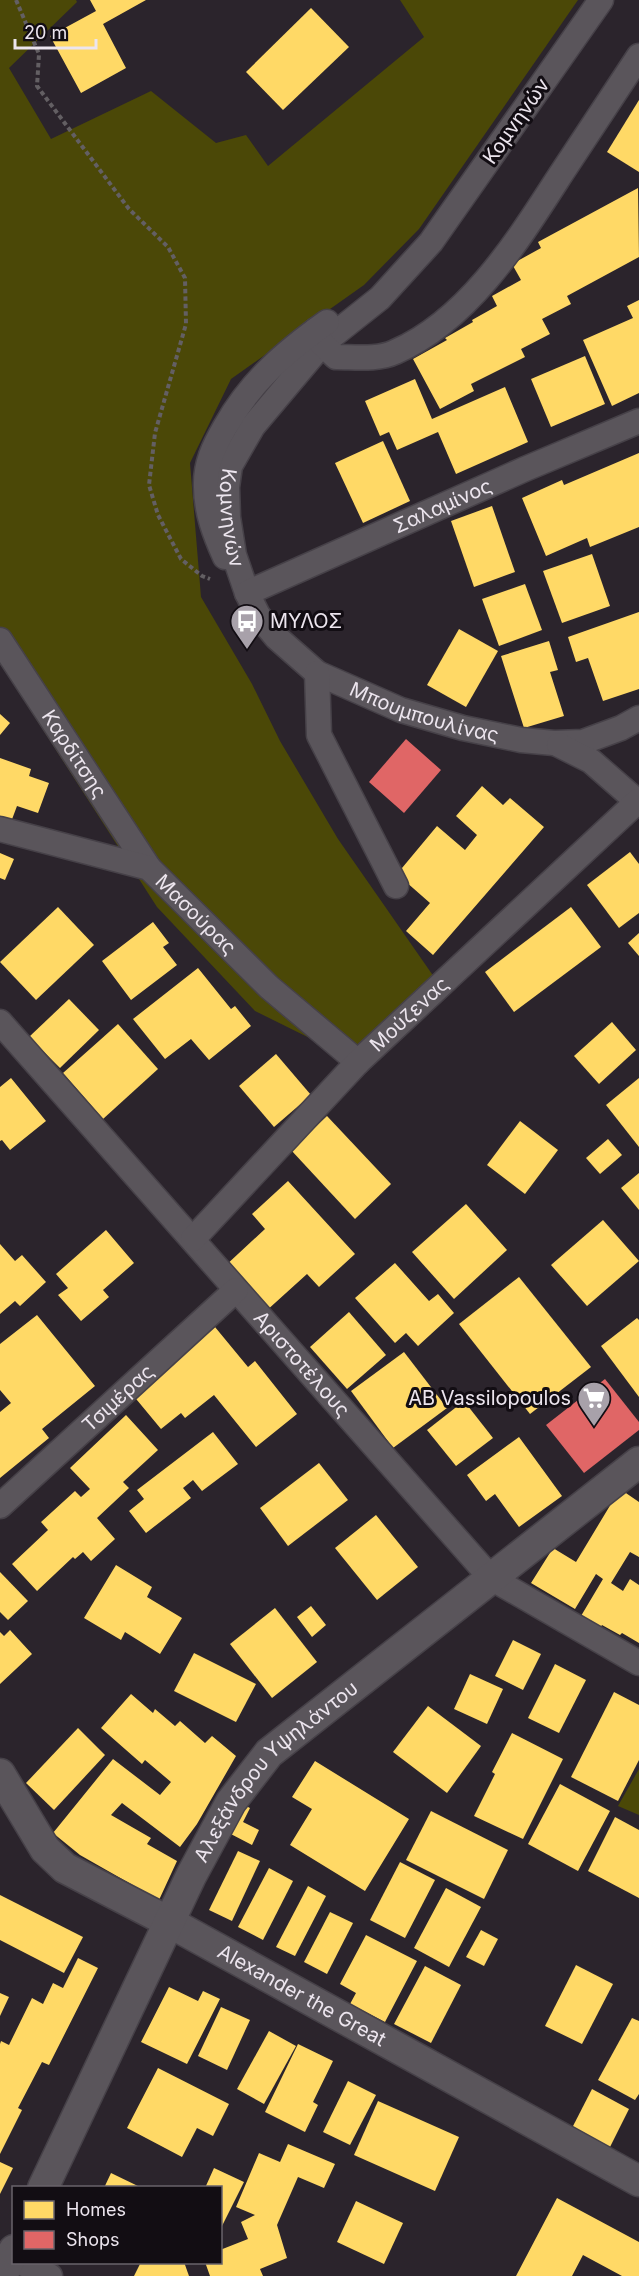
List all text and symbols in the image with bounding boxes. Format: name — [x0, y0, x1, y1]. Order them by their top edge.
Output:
scale bar — [15, 12, 96, 50]
text: 20 m — [24, 22, 67, 43]
street label: Κομνηνών — [478, 73, 555, 169]
street label: Κομνηνών — [214, 467, 249, 571]
street label: Σαλαμίνος — [390, 473, 495, 538]
bus stop icon: ΜΥΛΟΣ — [229, 603, 265, 650]
place label: ΜΥΛΟΣ — [270, 609, 342, 633]
street label: Μπουμπουλίνας — [346, 677, 501, 747]
street label: Καρδίτσης — [37, 705, 112, 802]
street label: Μασούρας — [150, 869, 241, 960]
street label: Μούζενας — [365, 972, 454, 1057]
street label: Αριστοτέλους — [249, 1306, 355, 1422]
street label: Τσιμέρας — [77, 1359, 159, 1437]
supermarket icon: AB Vassilopoulos — [576, 1380, 612, 1427]
place label: AB Vassilopoulos — [408, 1386, 571, 1410]
street label: Αλεξάνδρου Υψηλάντου — [189, 1676, 363, 1866]
street label: Alexander the Great — [214, 1939, 391, 2051]
legend — [12, 2186, 222, 2264]
text: Homes — [66, 2199, 126, 2220]
text: Shops — [66, 2229, 120, 2250]

